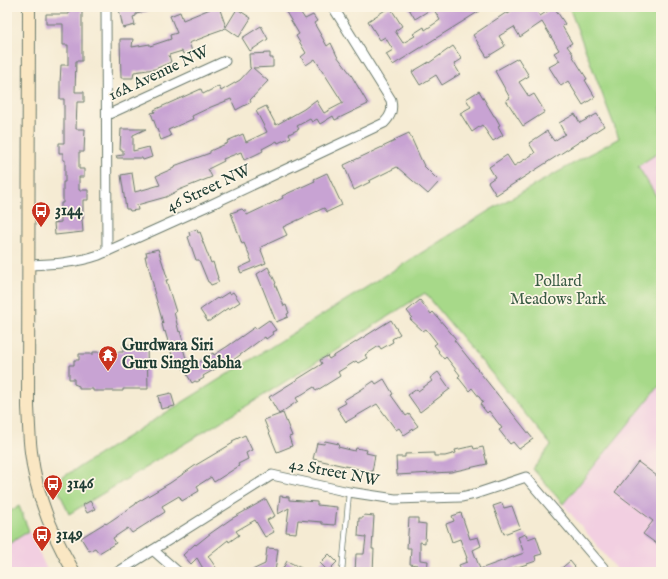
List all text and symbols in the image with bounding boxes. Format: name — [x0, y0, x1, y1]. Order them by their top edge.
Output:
street label: 16A Avenue NW — [106, 42, 213, 106]
street label: 46 Street NW — [164, 161, 255, 217]
bus stop icon: 3144 — [30, 200, 52, 228]
place label: 3144 — [55, 201, 84, 221]
park label: Pollard Meadows Park — [510, 272, 607, 310]
place label: Gurdwara Siri Guru Singh Sabha — [122, 336, 242, 374]
temple icon: Gurdwara Siri Guru Singh Sabha — [97, 344, 119, 372]
street label: 42 Street NW — [287, 454, 381, 492]
bus stop icon: 3146 — [42, 473, 64, 501]
place label: 3146 — [67, 474, 95, 494]
bus stop icon: 3149 — [31, 524, 53, 552]
place label: 3149 — [56, 525, 83, 545]

